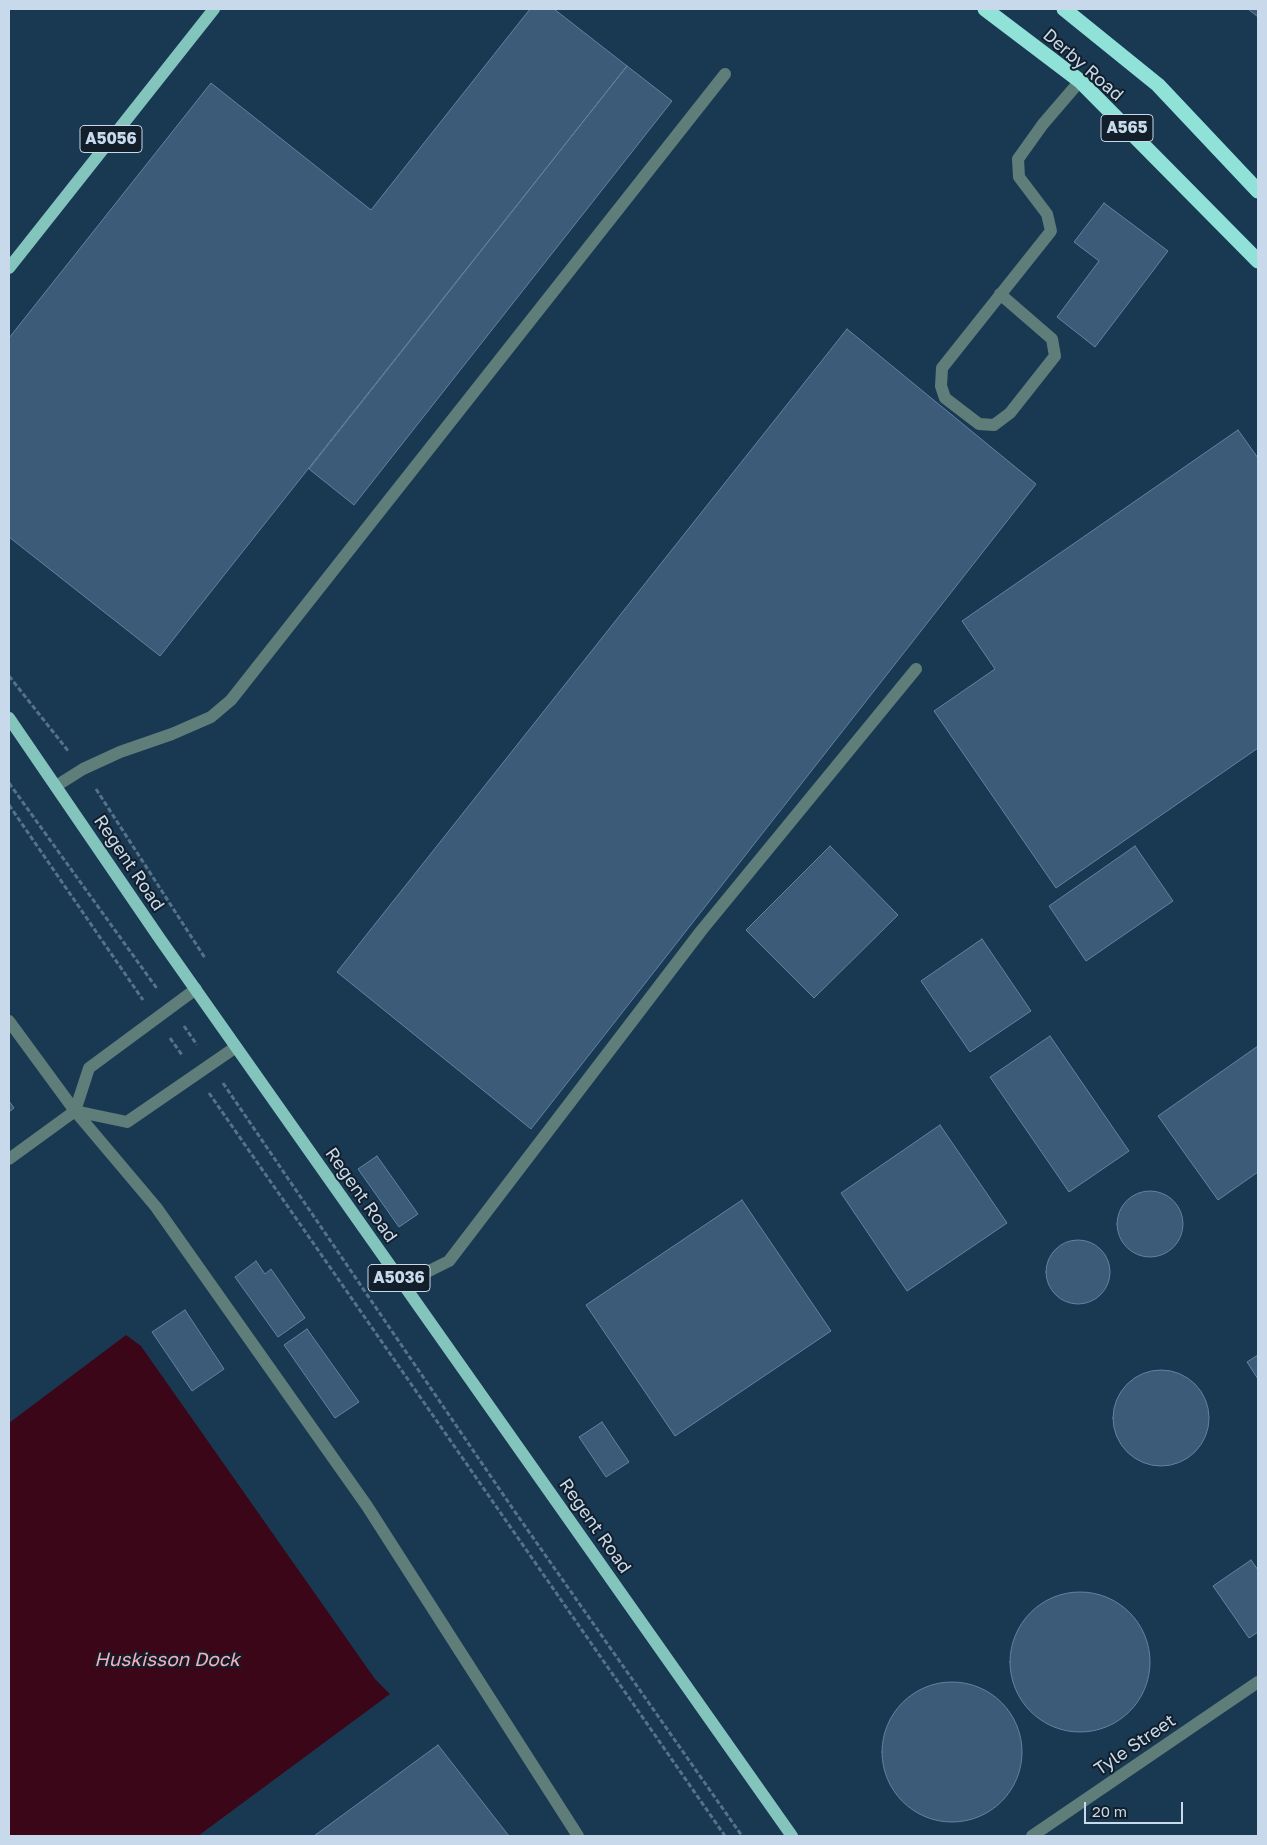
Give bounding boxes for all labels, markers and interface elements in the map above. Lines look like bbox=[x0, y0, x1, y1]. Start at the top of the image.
street label: Derby Road bbox=[1038, 24, 1128, 106]
road number: A565 bbox=[1101, 115, 1153, 142]
road number: A5056 bbox=[80, 126, 142, 152]
street label: Regent Road bbox=[89, 811, 169, 915]
street label: Regent Road bbox=[320, 1143, 402, 1247]
road number: A5036 bbox=[368, 1264, 430, 1292]
street label: Regent Road bbox=[554, 1474, 636, 1578]
water label: Huskisson Dock bbox=[94, 1649, 240, 1671]
street label: Tyle Street bbox=[1090, 1710, 1180, 1780]
scale bar bbox=[1087, 1792, 1186, 1824]
text: 20 m bbox=[1092, 1802, 1127, 1820]

